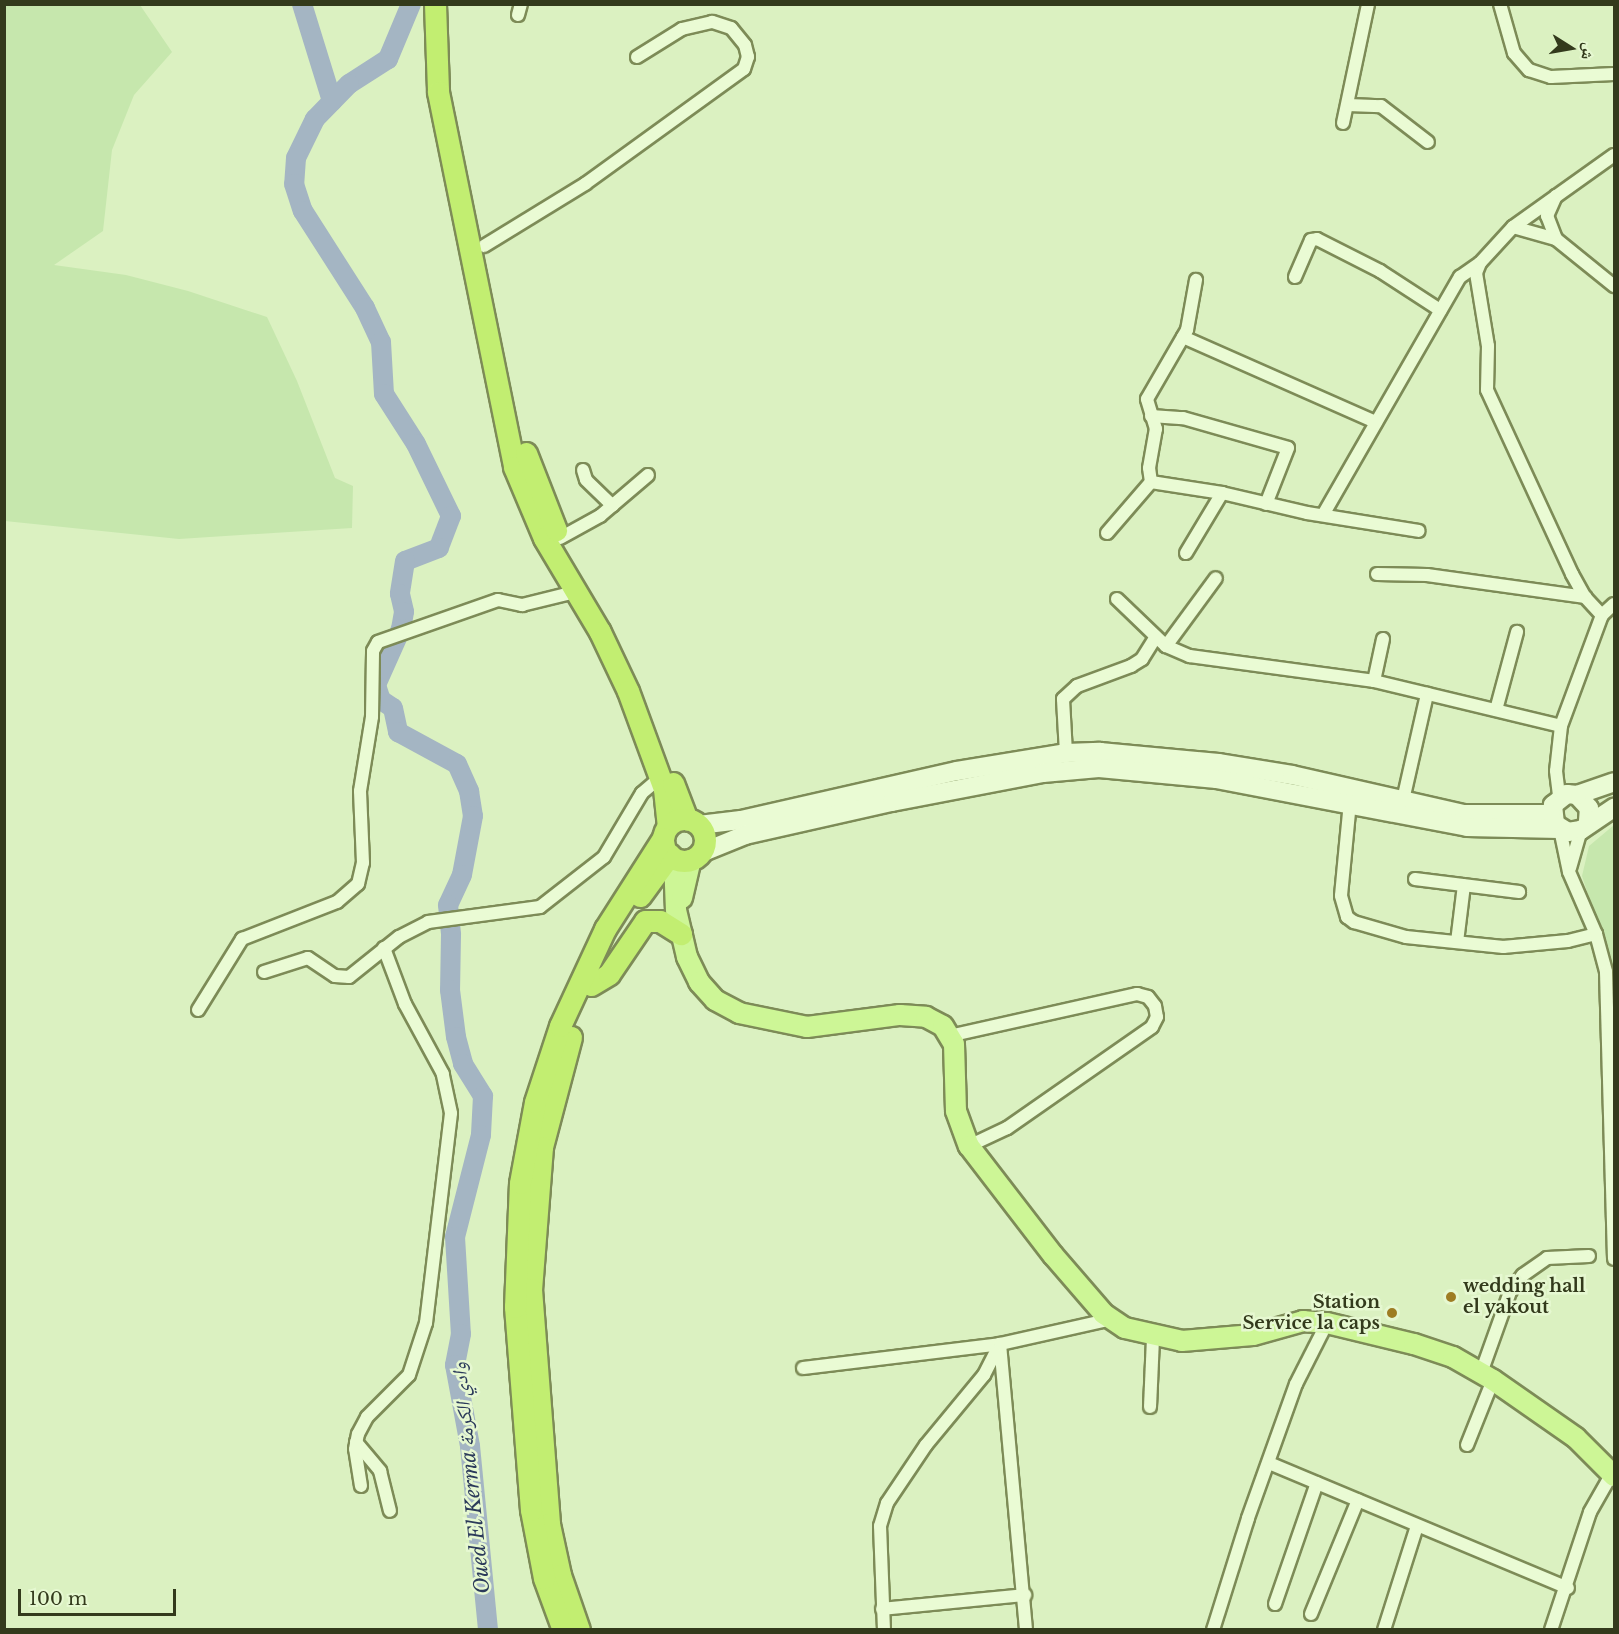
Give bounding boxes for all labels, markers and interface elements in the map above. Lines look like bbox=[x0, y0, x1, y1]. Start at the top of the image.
north arrow bbox=[1541, 18, 1601, 78]
text: ش bbox=[1577, 41, 1600, 62]
place label: wedding hall el yakout bbox=[1463, 1276, 1586, 1318]
marker: wedding hall el yakout bbox=[1444, 1290, 1458, 1304]
place label: Station Service la caps bbox=[1242, 1292, 1380, 1334]
marker: Station Service la caps bbox=[1385, 1306, 1399, 1320]
water label: Oued El Kerma وادي الكرمة bbox=[447, 1360, 495, 1596]
scale bar bbox=[21, 1577, 178, 1615]
text: 100 m bbox=[29, 1588, 87, 1610]

